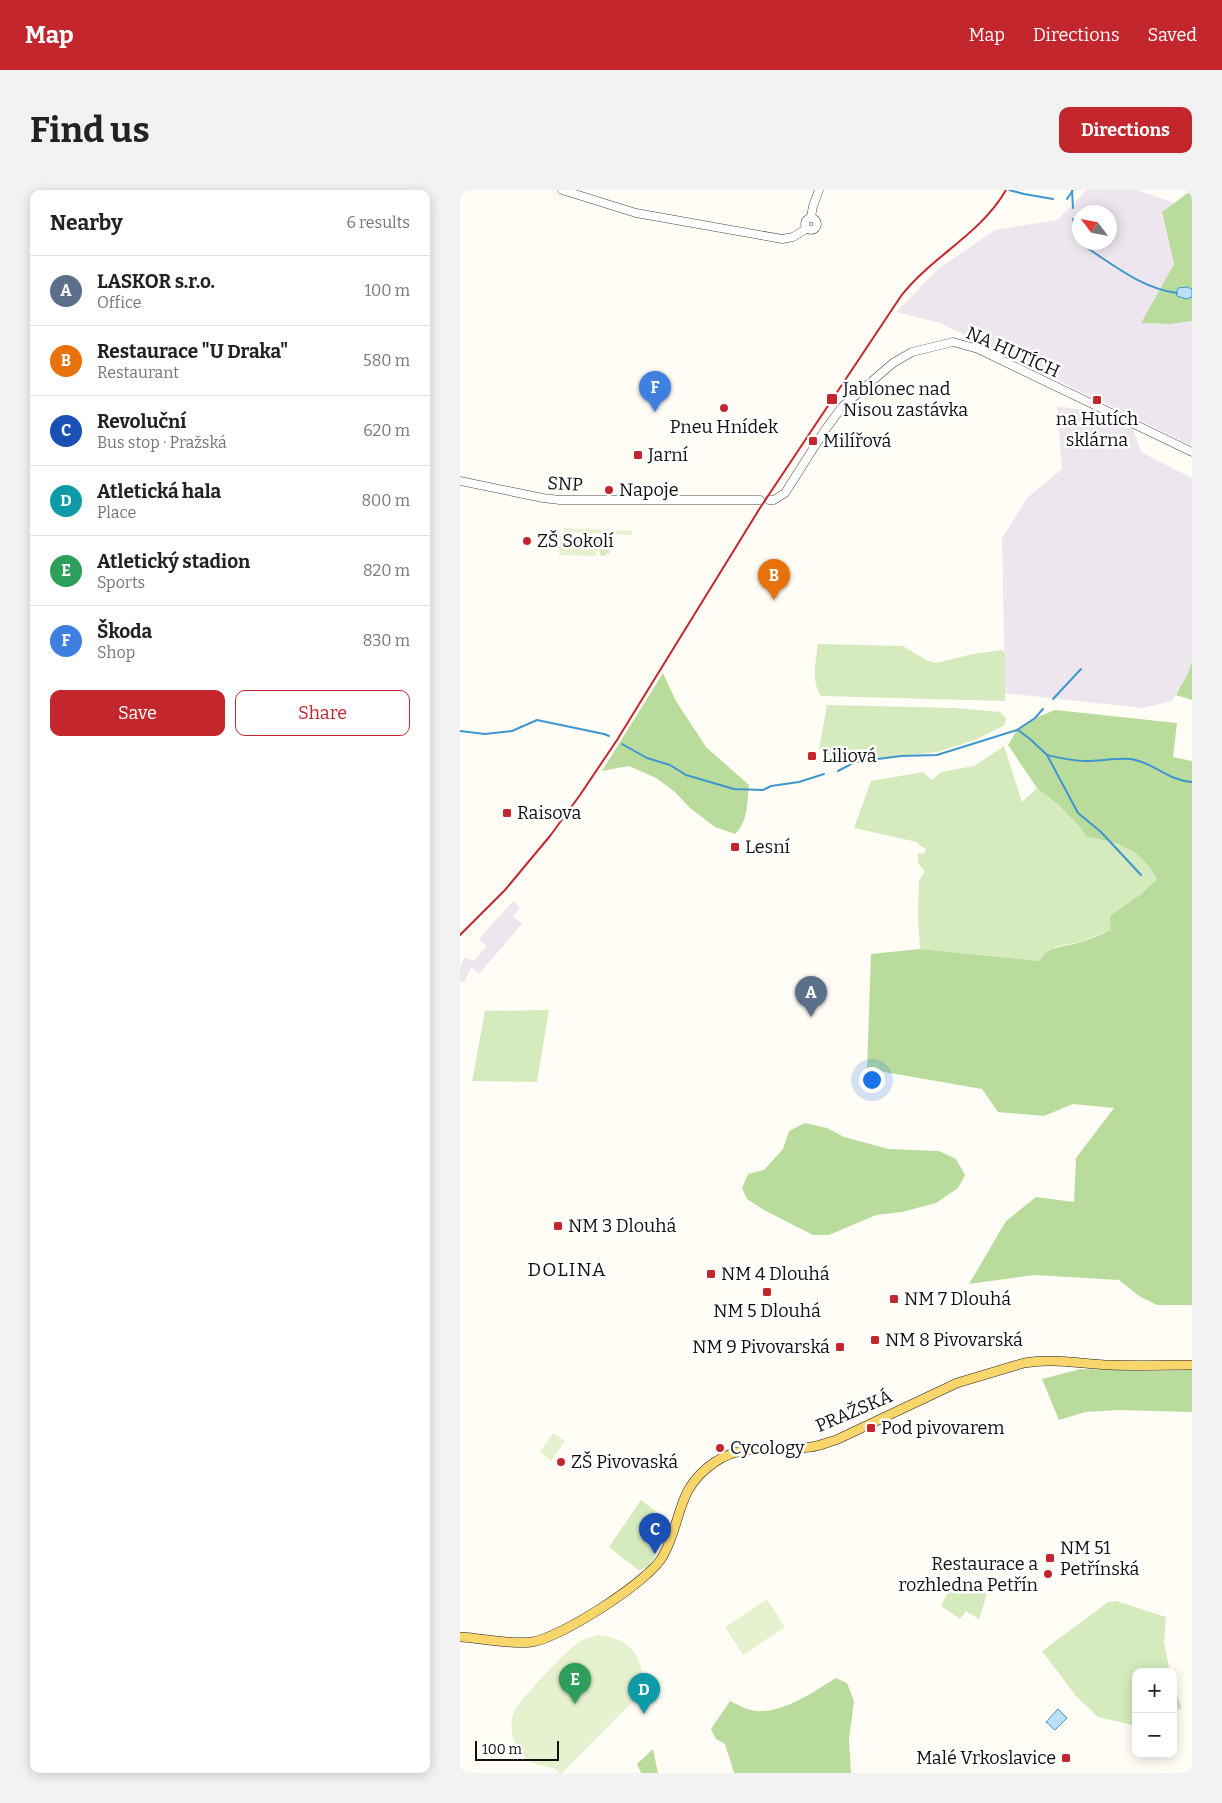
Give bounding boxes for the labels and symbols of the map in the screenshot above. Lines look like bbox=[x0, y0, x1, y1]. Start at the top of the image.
north arrow bbox=[1072, 205, 1117, 250]
street label: NA HUTÍCH bbox=[963, 321, 1064, 382]
pin: F bbox=[639, 371, 671, 412]
place label: Jablonec nad Nisou zastávka bbox=[842, 378, 968, 421]
marker: Jablonec nad Nisou zastávka bbox=[825, 392, 839, 406]
marker: na Hutích sklárna bbox=[1091, 394, 1103, 406]
marker: Pneu Hnídek bbox=[718, 402, 730, 414]
place label: na Hutích sklárna bbox=[1056, 408, 1138, 451]
place label: Pneu Hnídek bbox=[670, 416, 779, 438]
place label: Milířová bbox=[823, 430, 892, 452]
marker: Milířová bbox=[807, 435, 819, 447]
place label: Jarní bbox=[647, 444, 689, 466]
marker: Jarní bbox=[632, 449, 644, 461]
street label: SNP bbox=[547, 472, 584, 496]
place label: Napoje bbox=[619, 479, 679, 501]
marker: Napoje bbox=[603, 484, 615, 496]
place label: ZŠ Sokolí bbox=[537, 530, 614, 552]
marker: ZŠ Sokolí bbox=[521, 535, 533, 547]
pin: B bbox=[758, 559, 790, 600]
place label: Liliová bbox=[822, 745, 877, 767]
marker: Liliová bbox=[806, 750, 818, 762]
place label: Raisova bbox=[517, 802, 581, 824]
marker: Raisova bbox=[501, 807, 513, 819]
place label: Lesní bbox=[745, 836, 791, 858]
marker: Lesní bbox=[729, 841, 741, 853]
pin: A bbox=[795, 976, 827, 1017]
your location bbox=[859, 1067, 885, 1093]
place label: NM 3 Dlouhá bbox=[568, 1215, 676, 1237]
marker: NM 3 Dlouhá bbox=[552, 1220, 564, 1232]
district label: DOLINA bbox=[528, 1258, 606, 1281]
place label: NM 4 Dlouhá bbox=[721, 1263, 830, 1285]
marker: NM 4 Dlouhá bbox=[705, 1268, 717, 1280]
marker: NM 5 Dlouhá bbox=[761, 1286, 773, 1298]
place label: NM 7 Dlouhá bbox=[904, 1288, 1011, 1310]
marker: NM 7 Dlouhá bbox=[888, 1293, 900, 1305]
place label: NM 5 Dlouhá bbox=[713, 1300, 821, 1322]
place label: NM 8 Pivovarská bbox=[885, 1329, 1023, 1351]
marker: NM 8 Pivovarská bbox=[869, 1334, 881, 1346]
place label: NM 9 Pivovarská bbox=[692, 1336, 830, 1358]
marker: NM 9 Pivovarská bbox=[834, 1341, 846, 1353]
street label: PRAŽSKÁ bbox=[812, 1385, 896, 1437]
place label: Pod pivovarem bbox=[881, 1417, 1005, 1439]
marker: Pod pivovarem bbox=[865, 1422, 877, 1434]
place label: Cycology bbox=[730, 1437, 805, 1459]
marker: Cycology bbox=[714, 1442, 726, 1454]
place label: ZŠ Pivovaská bbox=[571, 1451, 678, 1473]
marker: ZŠ Pivovaská bbox=[555, 1456, 567, 1468]
pin: C bbox=[639, 1513, 671, 1554]
place label: NM 51 Petřínská bbox=[1060, 1537, 1140, 1580]
marker: NM 51 Petřínská bbox=[1044, 1552, 1056, 1564]
place label: Restaurace a rozhledna Petřín bbox=[899, 1553, 1039, 1596]
marker: Restaurace a rozhledna Petřín bbox=[1042, 1568, 1054, 1580]
pin: E bbox=[559, 1663, 591, 1704]
pin: D bbox=[628, 1673, 660, 1714]
scale bar bbox=[475, 1738, 559, 1761]
place label: Malé Vrkoslavice bbox=[916, 1747, 1056, 1769]
marker: Malé Vrkoslavice bbox=[1060, 1752, 1072, 1764]

